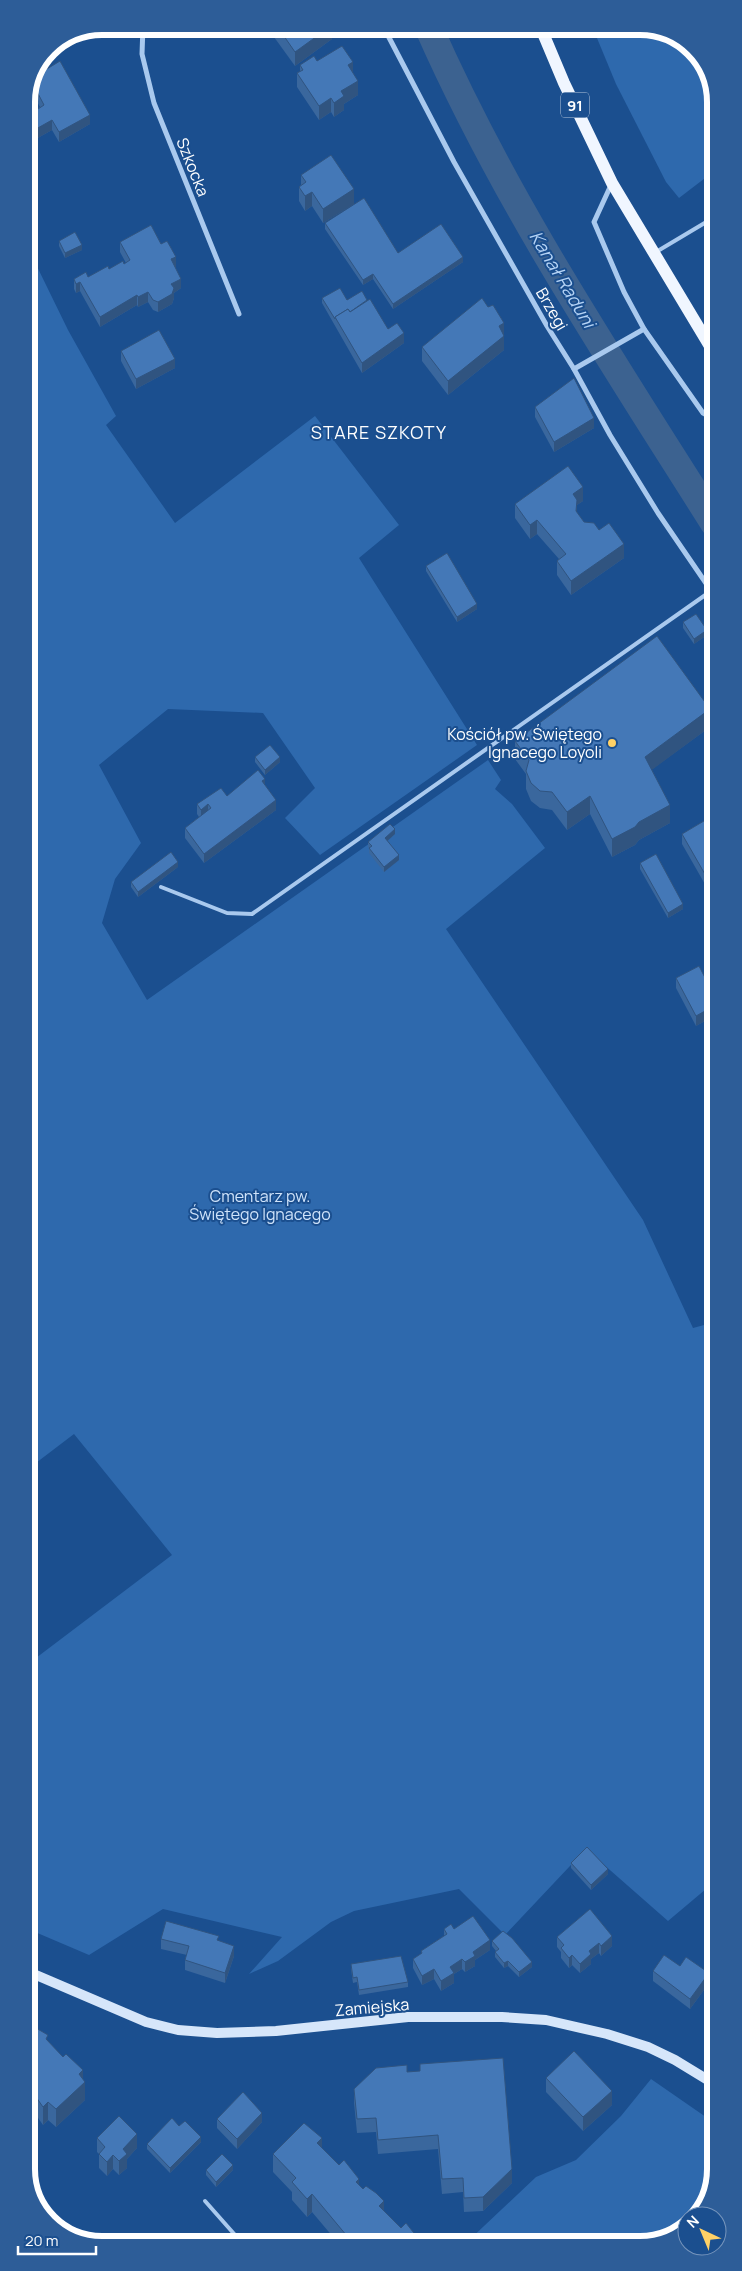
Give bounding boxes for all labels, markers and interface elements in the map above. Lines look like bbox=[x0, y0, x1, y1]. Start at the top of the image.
road number: 91 bbox=[561, 92, 589, 118]
street label: Szkocka bbox=[171, 134, 215, 200]
water label: Kanał Raduni bbox=[525, 226, 603, 334]
street label: Brzegi bbox=[531, 284, 573, 334]
district label: STARE SZKOTY bbox=[311, 420, 447, 444]
place label: Kościół pw. Świętego Ignacego Loyoli bbox=[447, 723, 602, 763]
marker: Kościół pw. Świętego Ignacego Loyoli bbox=[606, 737, 618, 749]
park label: Cmentarz pw. Świętego Ignacego bbox=[189, 1185, 331, 1225]
street label: Zamiejska bbox=[334, 1993, 410, 2021]
north arrow bbox=[677, 2206, 727, 2256]
text: N bbox=[682, 2211, 703, 2232]
scale bar bbox=[18, 2224, 95, 2256]
text: 20 m bbox=[25, 2230, 58, 2251]

